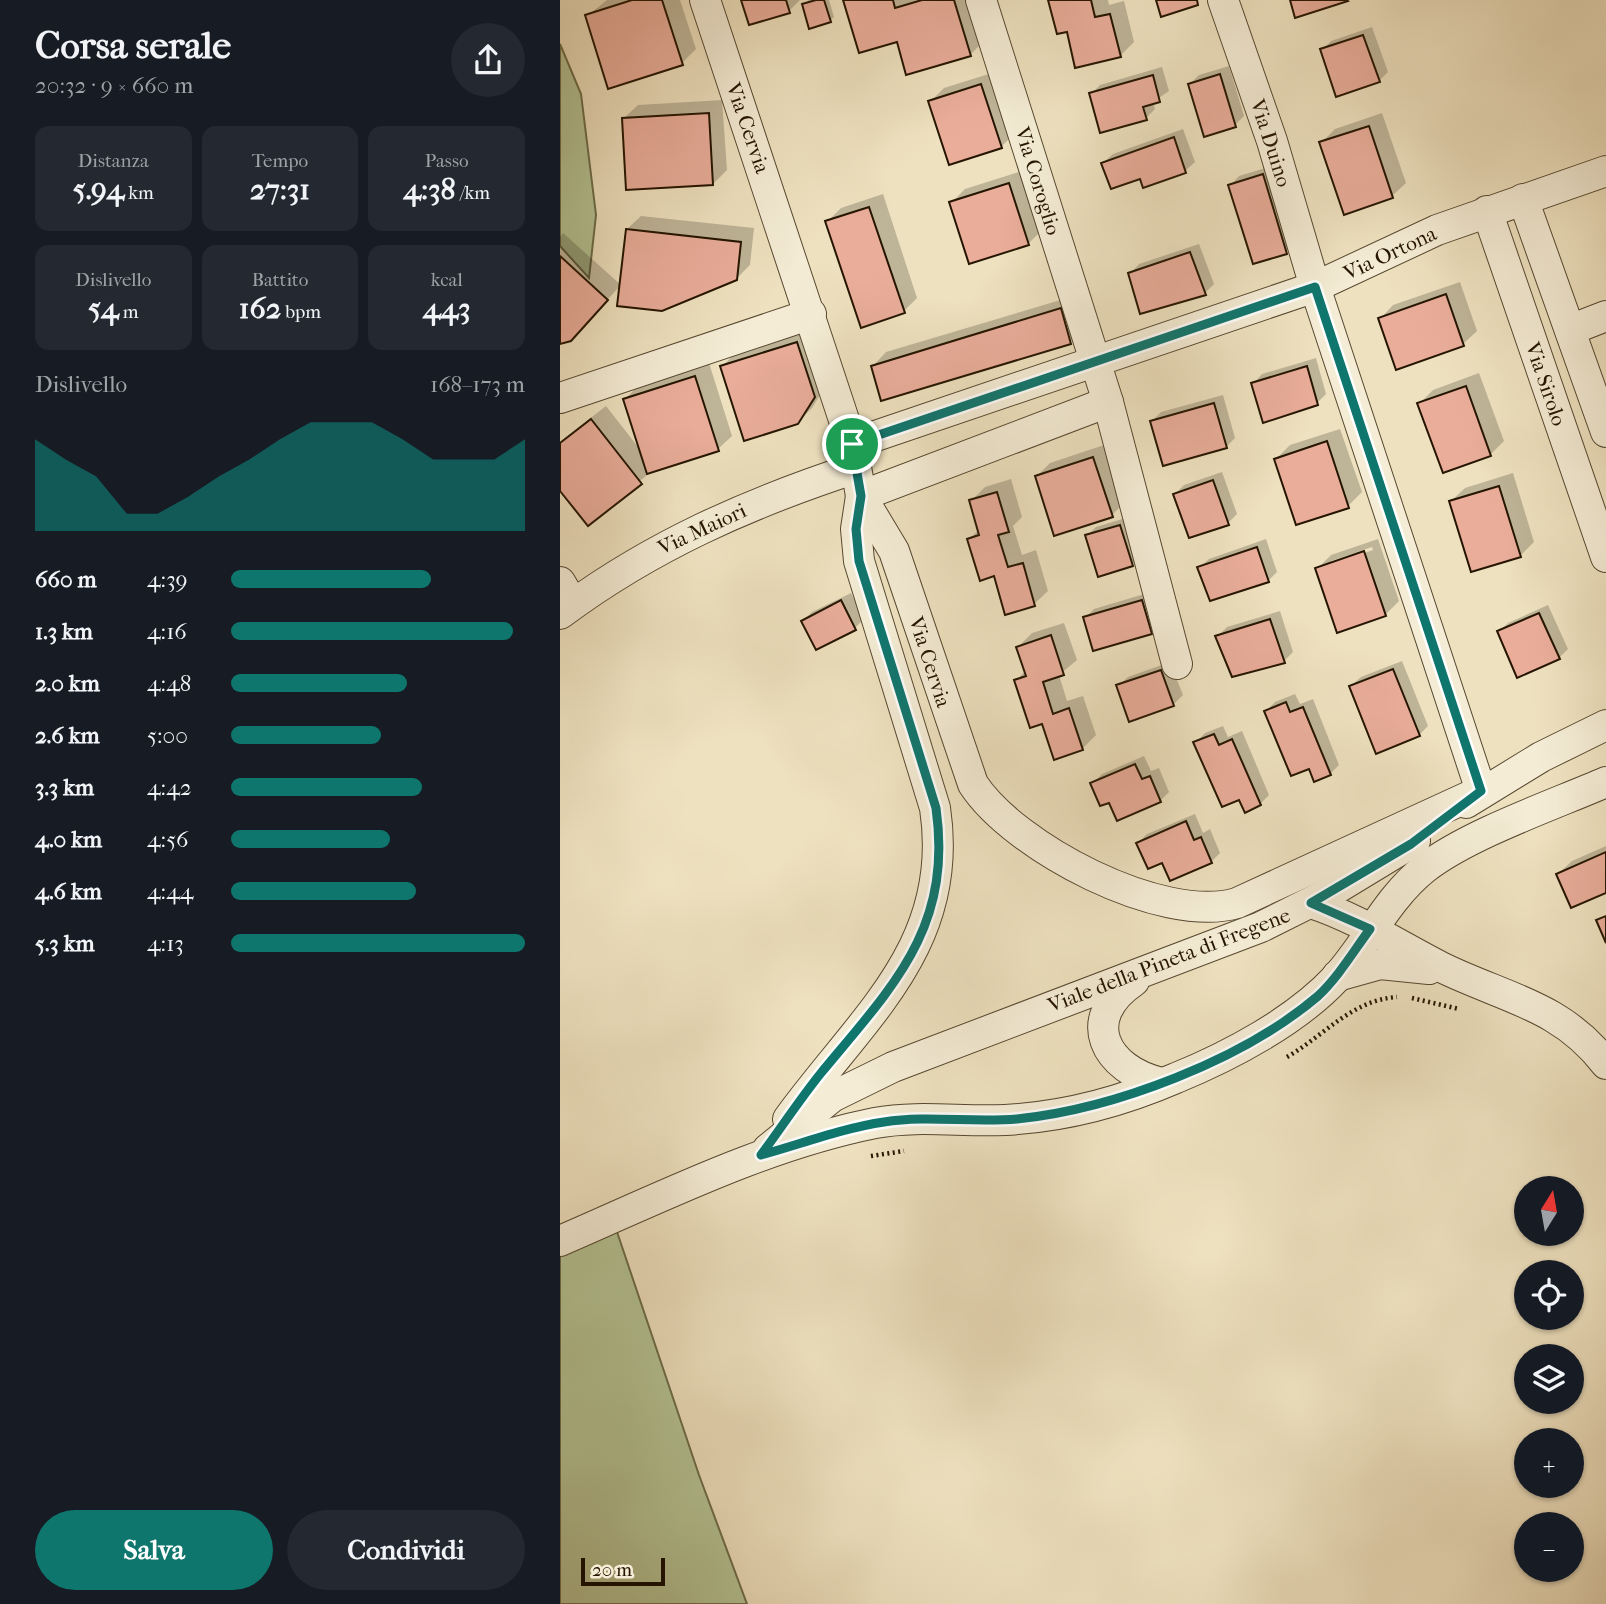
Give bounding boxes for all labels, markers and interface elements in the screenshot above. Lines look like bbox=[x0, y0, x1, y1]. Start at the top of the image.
text: Corsa serale bbox=[35, 23, 231, 68]
button: share bbox=[451, 23, 525, 97]
text: 20:32 · 9 × 660 m bbox=[35, 72, 193, 99]
street label: Via Cervia bbox=[721, 79, 775, 177]
street label: Via Duino bbox=[1245, 95, 1296, 190]
street label: Via Coroglio bbox=[1010, 123, 1066, 238]
text: Distanza bbox=[78, 150, 149, 172]
text: Tempo bbox=[252, 150, 308, 172]
text: Passo bbox=[425, 150, 469, 172]
text: 5.94 bbox=[73, 172, 124, 207]
text: 27:31 bbox=[250, 172, 310, 207]
text: 4:38 bbox=[403, 172, 456, 207]
text: km bbox=[124, 182, 154, 204]
text: /km bbox=[456, 182, 490, 204]
street label: Via Ortona bbox=[1339, 221, 1440, 285]
text: Dislivello bbox=[75, 269, 151, 291]
text: Battito bbox=[252, 269, 308, 291]
text: kcal bbox=[431, 269, 463, 291]
text: 54 bbox=[88, 291, 119, 326]
text: 162 bbox=[239, 291, 281, 326]
text: 443 bbox=[423, 291, 471, 326]
text: m bbox=[119, 301, 139, 323]
text: bpm bbox=[281, 301, 321, 323]
street label: Via Sirolo bbox=[1520, 338, 1571, 429]
text: Dislivello bbox=[35, 371, 127, 398]
text: 168–173 m bbox=[430, 371, 525, 398]
pin bbox=[822, 414, 882, 474]
icon: arrive bbox=[833, 425, 871, 463]
street label: Via Maiori bbox=[653, 498, 750, 560]
text: 660 m bbox=[35, 566, 97, 593]
text: 4:39 bbox=[147, 566, 188, 593]
street label: Via Cervia bbox=[904, 613, 956, 711]
text: 1.3 km bbox=[35, 618, 93, 645]
text: 4:16 bbox=[147, 618, 187, 645]
text: 2.0 km bbox=[35, 670, 100, 697]
text: 4:48 bbox=[147, 670, 191, 697]
text: 2.6 km bbox=[35, 722, 100, 749]
text: 5:00 bbox=[147, 722, 188, 749]
text: 3.3 km bbox=[35, 774, 94, 801]
text: 4:42 bbox=[147, 774, 192, 801]
text: 4.0 km bbox=[35, 826, 102, 853]
text: 4:56 bbox=[147, 826, 189, 853]
text: 4.6 km bbox=[35, 878, 102, 905]
text: 4:44 bbox=[147, 878, 193, 905]
street label: Viale della Pineta di Fregene bbox=[1044, 903, 1293, 1018]
text: 5.3 km bbox=[35, 930, 95, 957]
text: 4:13 bbox=[147, 930, 184, 957]
north arrow bbox=[1514, 1176, 1584, 1246]
map controls bbox=[1514, 1176, 1584, 1582]
button: locate bbox=[1514, 1260, 1584, 1330]
button: layers bbox=[1514, 1344, 1584, 1414]
button: + bbox=[1514, 1428, 1584, 1498]
button: Salva bbox=[35, 1510, 273, 1590]
button: Condividi bbox=[287, 1510, 525, 1590]
button: − bbox=[1514, 1512, 1584, 1582]
scale bar bbox=[581, 1555, 665, 1587]
text: 20 m bbox=[592, 1559, 632, 1581]

